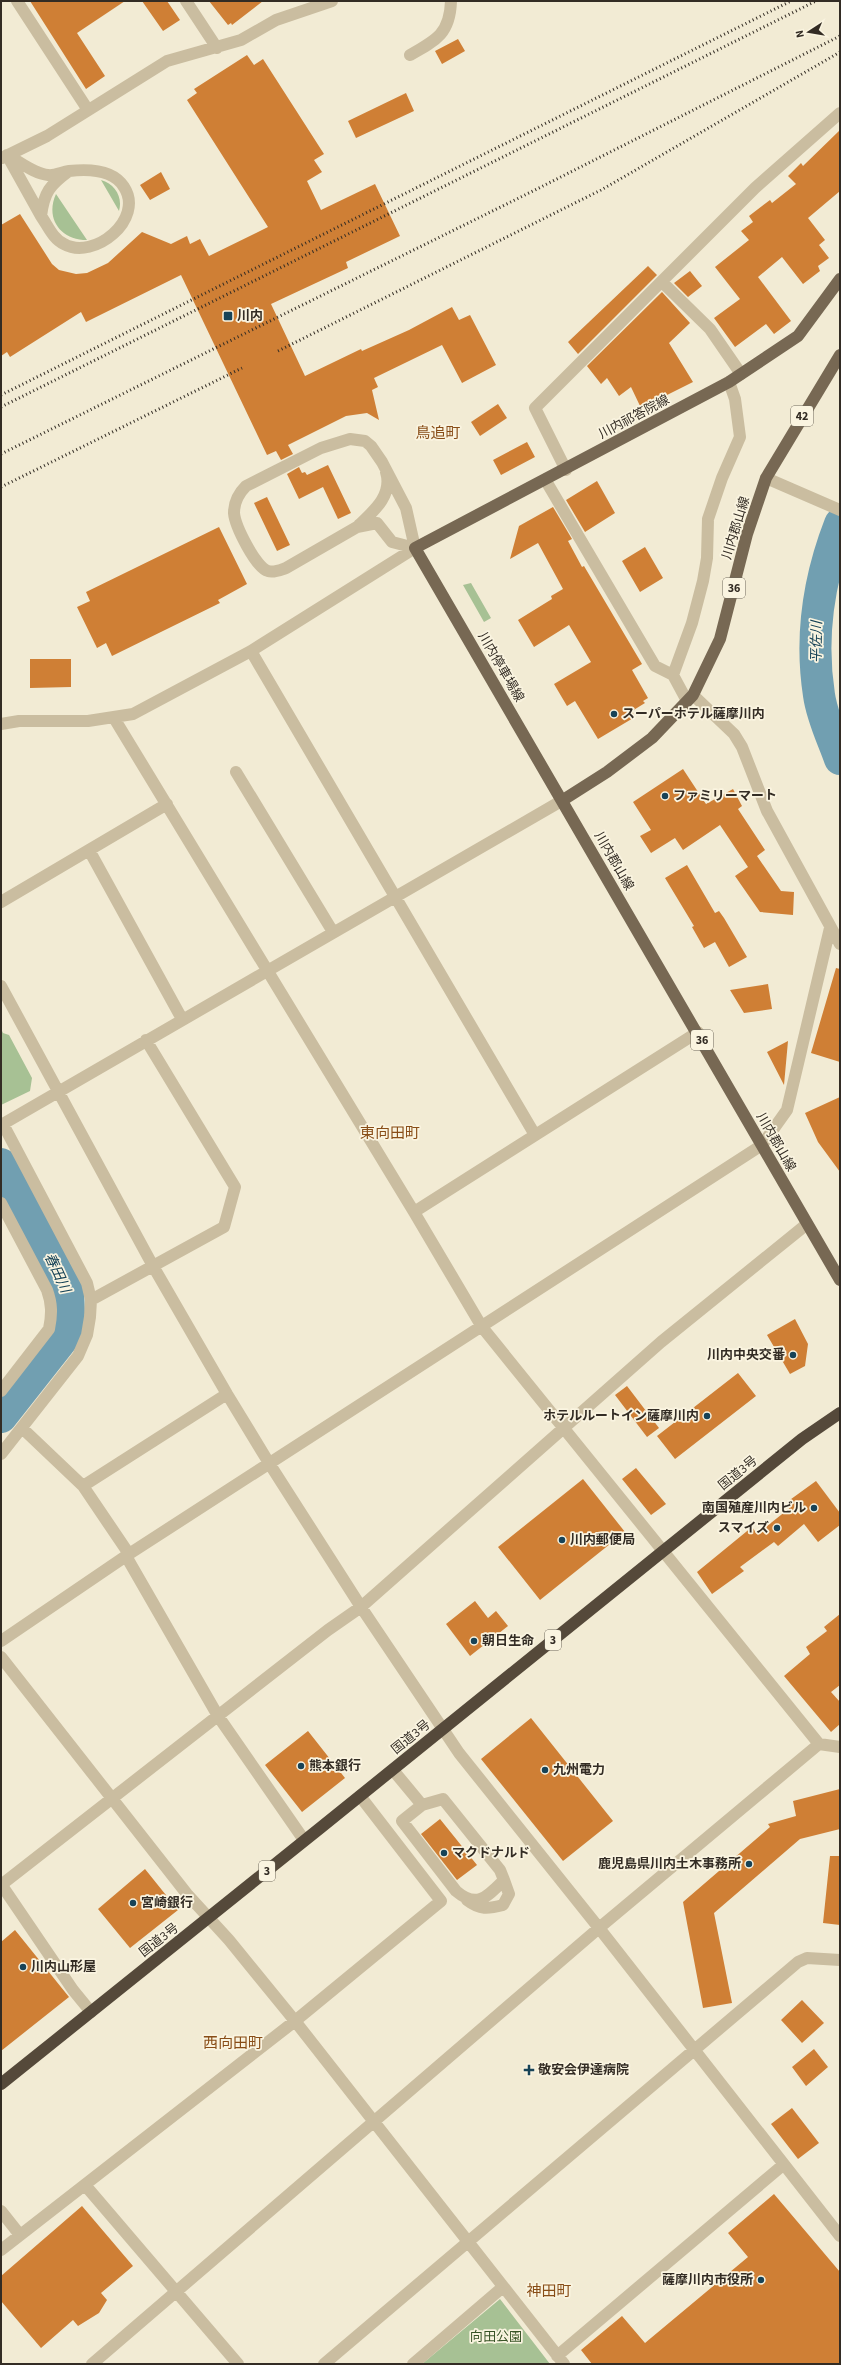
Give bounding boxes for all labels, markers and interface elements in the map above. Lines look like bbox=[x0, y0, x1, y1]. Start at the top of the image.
north arrow bbox=[789, 12, 829, 52]
text: N bbox=[792, 29, 808, 39]
place label: 川内 bbox=[237, 307, 263, 325]
marker: 川内 bbox=[222, 310, 234, 322]
street label: 川内祁答院線 bbox=[595, 391, 673, 443]
road number: 42 bbox=[791, 406, 813, 426]
district label: 鳥追町 bbox=[415, 423, 461, 444]
street label: 川内郡山線 bbox=[718, 494, 754, 562]
road number: 36 bbox=[723, 578, 745, 598]
water label: 平佐川 bbox=[807, 619, 827, 663]
street label: 川内停車場線 bbox=[474, 629, 528, 705]
place label: スーパーホテル薩摩川内 bbox=[622, 705, 765, 723]
marker: スーパーホテル薩摩川内 bbox=[609, 709, 619, 719]
place label: ファミリーマート bbox=[673, 787, 777, 805]
marker: ファミリーマート bbox=[660, 791, 670, 801]
street label: 川内郡山線 bbox=[590, 828, 638, 894]
road number: 36 bbox=[691, 1030, 713, 1050]
street label: 川内郡山線 bbox=[752, 1109, 800, 1175]
district label: 東向田町 bbox=[360, 1123, 420, 1144]
water label: 春田川 bbox=[39, 1250, 76, 1298]
place label: 川内中央交番 bbox=[707, 1346, 785, 1364]
marker: 川内中央交番 bbox=[788, 1350, 798, 1360]
place label: ホテルルートイン薩摩川内 bbox=[543, 1407, 699, 1425]
marker: ホテルルートイン薩摩川内 bbox=[702, 1411, 712, 1421]
street label: 国道3号 bbox=[715, 1452, 761, 1494]
place label: 南国殖産川内ビル bbox=[702, 1499, 806, 1517]
marker: 南国殖産川内ビル bbox=[809, 1503, 819, 1513]
place label: スマイズ bbox=[718, 1519, 769, 1537]
marker: スマイズ bbox=[772, 1523, 782, 1533]
place label: 川内郵便局 bbox=[570, 1531, 635, 1549]
marker: 川内郵便局 bbox=[557, 1535, 567, 1545]
road number: 3 bbox=[545, 1630, 561, 1650]
place label: 朝日生命 bbox=[482, 1632, 534, 1650]
marker: 朝日生命 bbox=[469, 1636, 479, 1646]
street label: 国道3号 bbox=[388, 1716, 434, 1758]
place label: 熊本銀行 bbox=[309, 1757, 361, 1775]
marker: 熊本銀行 bbox=[296, 1761, 306, 1771]
place label: 九州電力 bbox=[553, 1761, 605, 1779]
marker: 九州電力 bbox=[540, 1765, 550, 1775]
place label: マクドナルド bbox=[452, 1844, 530, 1862]
marker: マクドナルド bbox=[439, 1848, 449, 1858]
place label: 鹿児島県川内土木事務所 bbox=[598, 1855, 741, 1873]
marker: 鹿児島県川内土木事務所 bbox=[744, 1859, 754, 1869]
road number: 3 bbox=[259, 1861, 275, 1881]
place label: 宮崎銀行 bbox=[141, 1894, 193, 1912]
marker: 宮崎銀行 bbox=[128, 1898, 138, 1908]
street label: 国道3号 bbox=[136, 1919, 182, 1961]
place label: 川内山形屋 bbox=[31, 1958, 96, 1976]
marker: 川内山形屋 bbox=[18, 1962, 28, 1972]
district label: 西向田町 bbox=[203, 2033, 263, 2054]
place label: 敬安会伊達病院 bbox=[538, 2061, 629, 2079]
marker: 敬安会伊達病院 bbox=[523, 2064, 535, 2076]
place label: 薩摩川内市役所 bbox=[662, 2271, 753, 2289]
marker: 薩摩川内市役所 bbox=[756, 2275, 766, 2285]
district label: 神田町 bbox=[526, 2281, 572, 2302]
park label: 向田公園 bbox=[470, 2328, 522, 2346]

